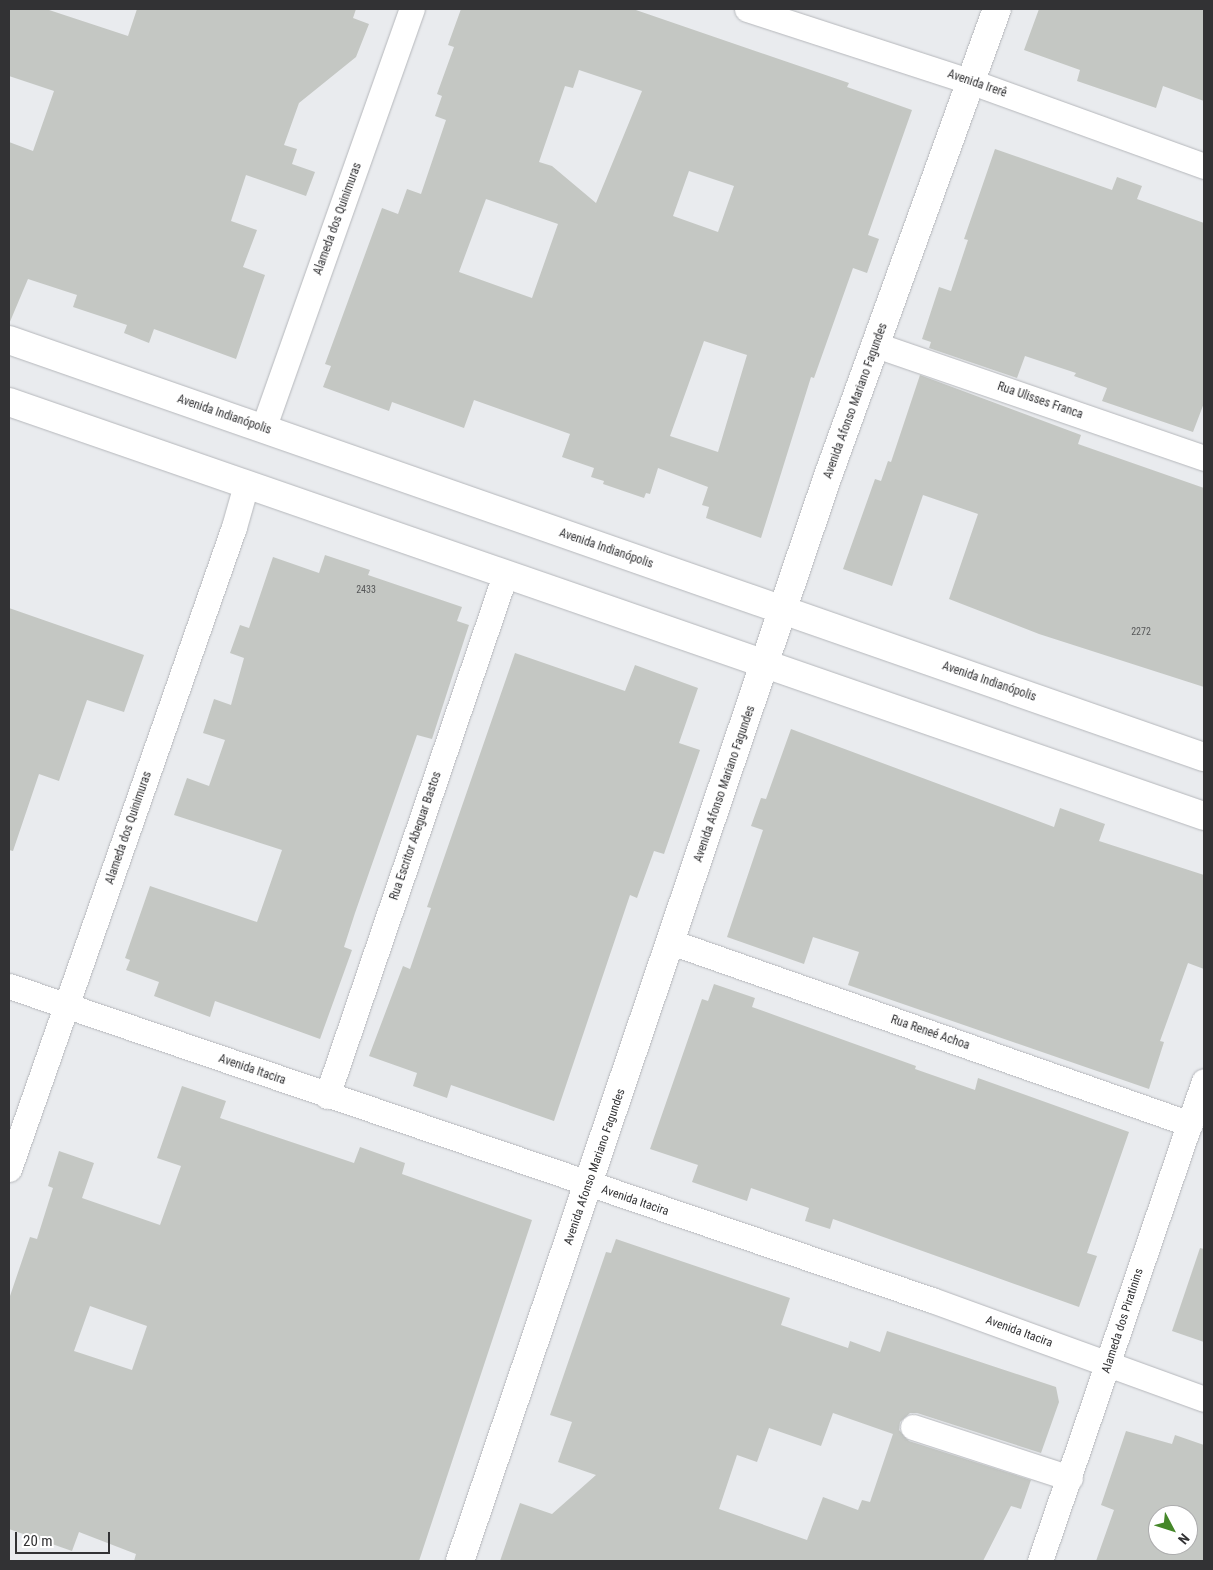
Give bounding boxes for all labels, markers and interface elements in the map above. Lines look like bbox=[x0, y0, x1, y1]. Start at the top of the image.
street label: Avenida Irerê bbox=[946, 67, 1008, 101]
street label: Alameda dos Quinimuras bbox=[311, 161, 365, 277]
street label: Avenida Afonso Mariano Fagundes bbox=[821, 321, 891, 481]
street label: Rua Ulisses Franca bbox=[995, 380, 1085, 422]
street label: Avenida Indianópolis bbox=[175, 392, 273, 438]
street label: Avenida Indianópolis bbox=[557, 526, 655, 572]
house number: 2433 bbox=[356, 584, 376, 596]
house number: 2272 bbox=[1131, 626, 1151, 638]
street label: Avenida Indianópolis bbox=[940, 659, 1038, 705]
street label: Avenida Afonso Mariano Fagundes bbox=[691, 704, 759, 864]
street label: Alameda dos Quinimuras bbox=[103, 770, 155, 886]
street label: Rua Escritor Abeguar Bastos bbox=[387, 770, 445, 902]
street label: Rua Reneé Achoa bbox=[889, 1013, 971, 1053]
street label: Avenida Itacira bbox=[217, 1052, 287, 1088]
street label: Avenida Afonso Mariano Fagundes bbox=[561, 1087, 629, 1247]
street label: Avenida Itacira bbox=[600, 1183, 670, 1219]
street label: Alameda dos Piratinins bbox=[1099, 1267, 1147, 1375]
street label: Avenida Itacira bbox=[984, 1313, 1054, 1351]
north arrow bbox=[1148, 1505, 1198, 1555]
scale bar bbox=[18, 1522, 112, 1554]
text: N bbox=[1175, 1531, 1193, 1547]
text: 20 m bbox=[23, 1532, 53, 1550]

